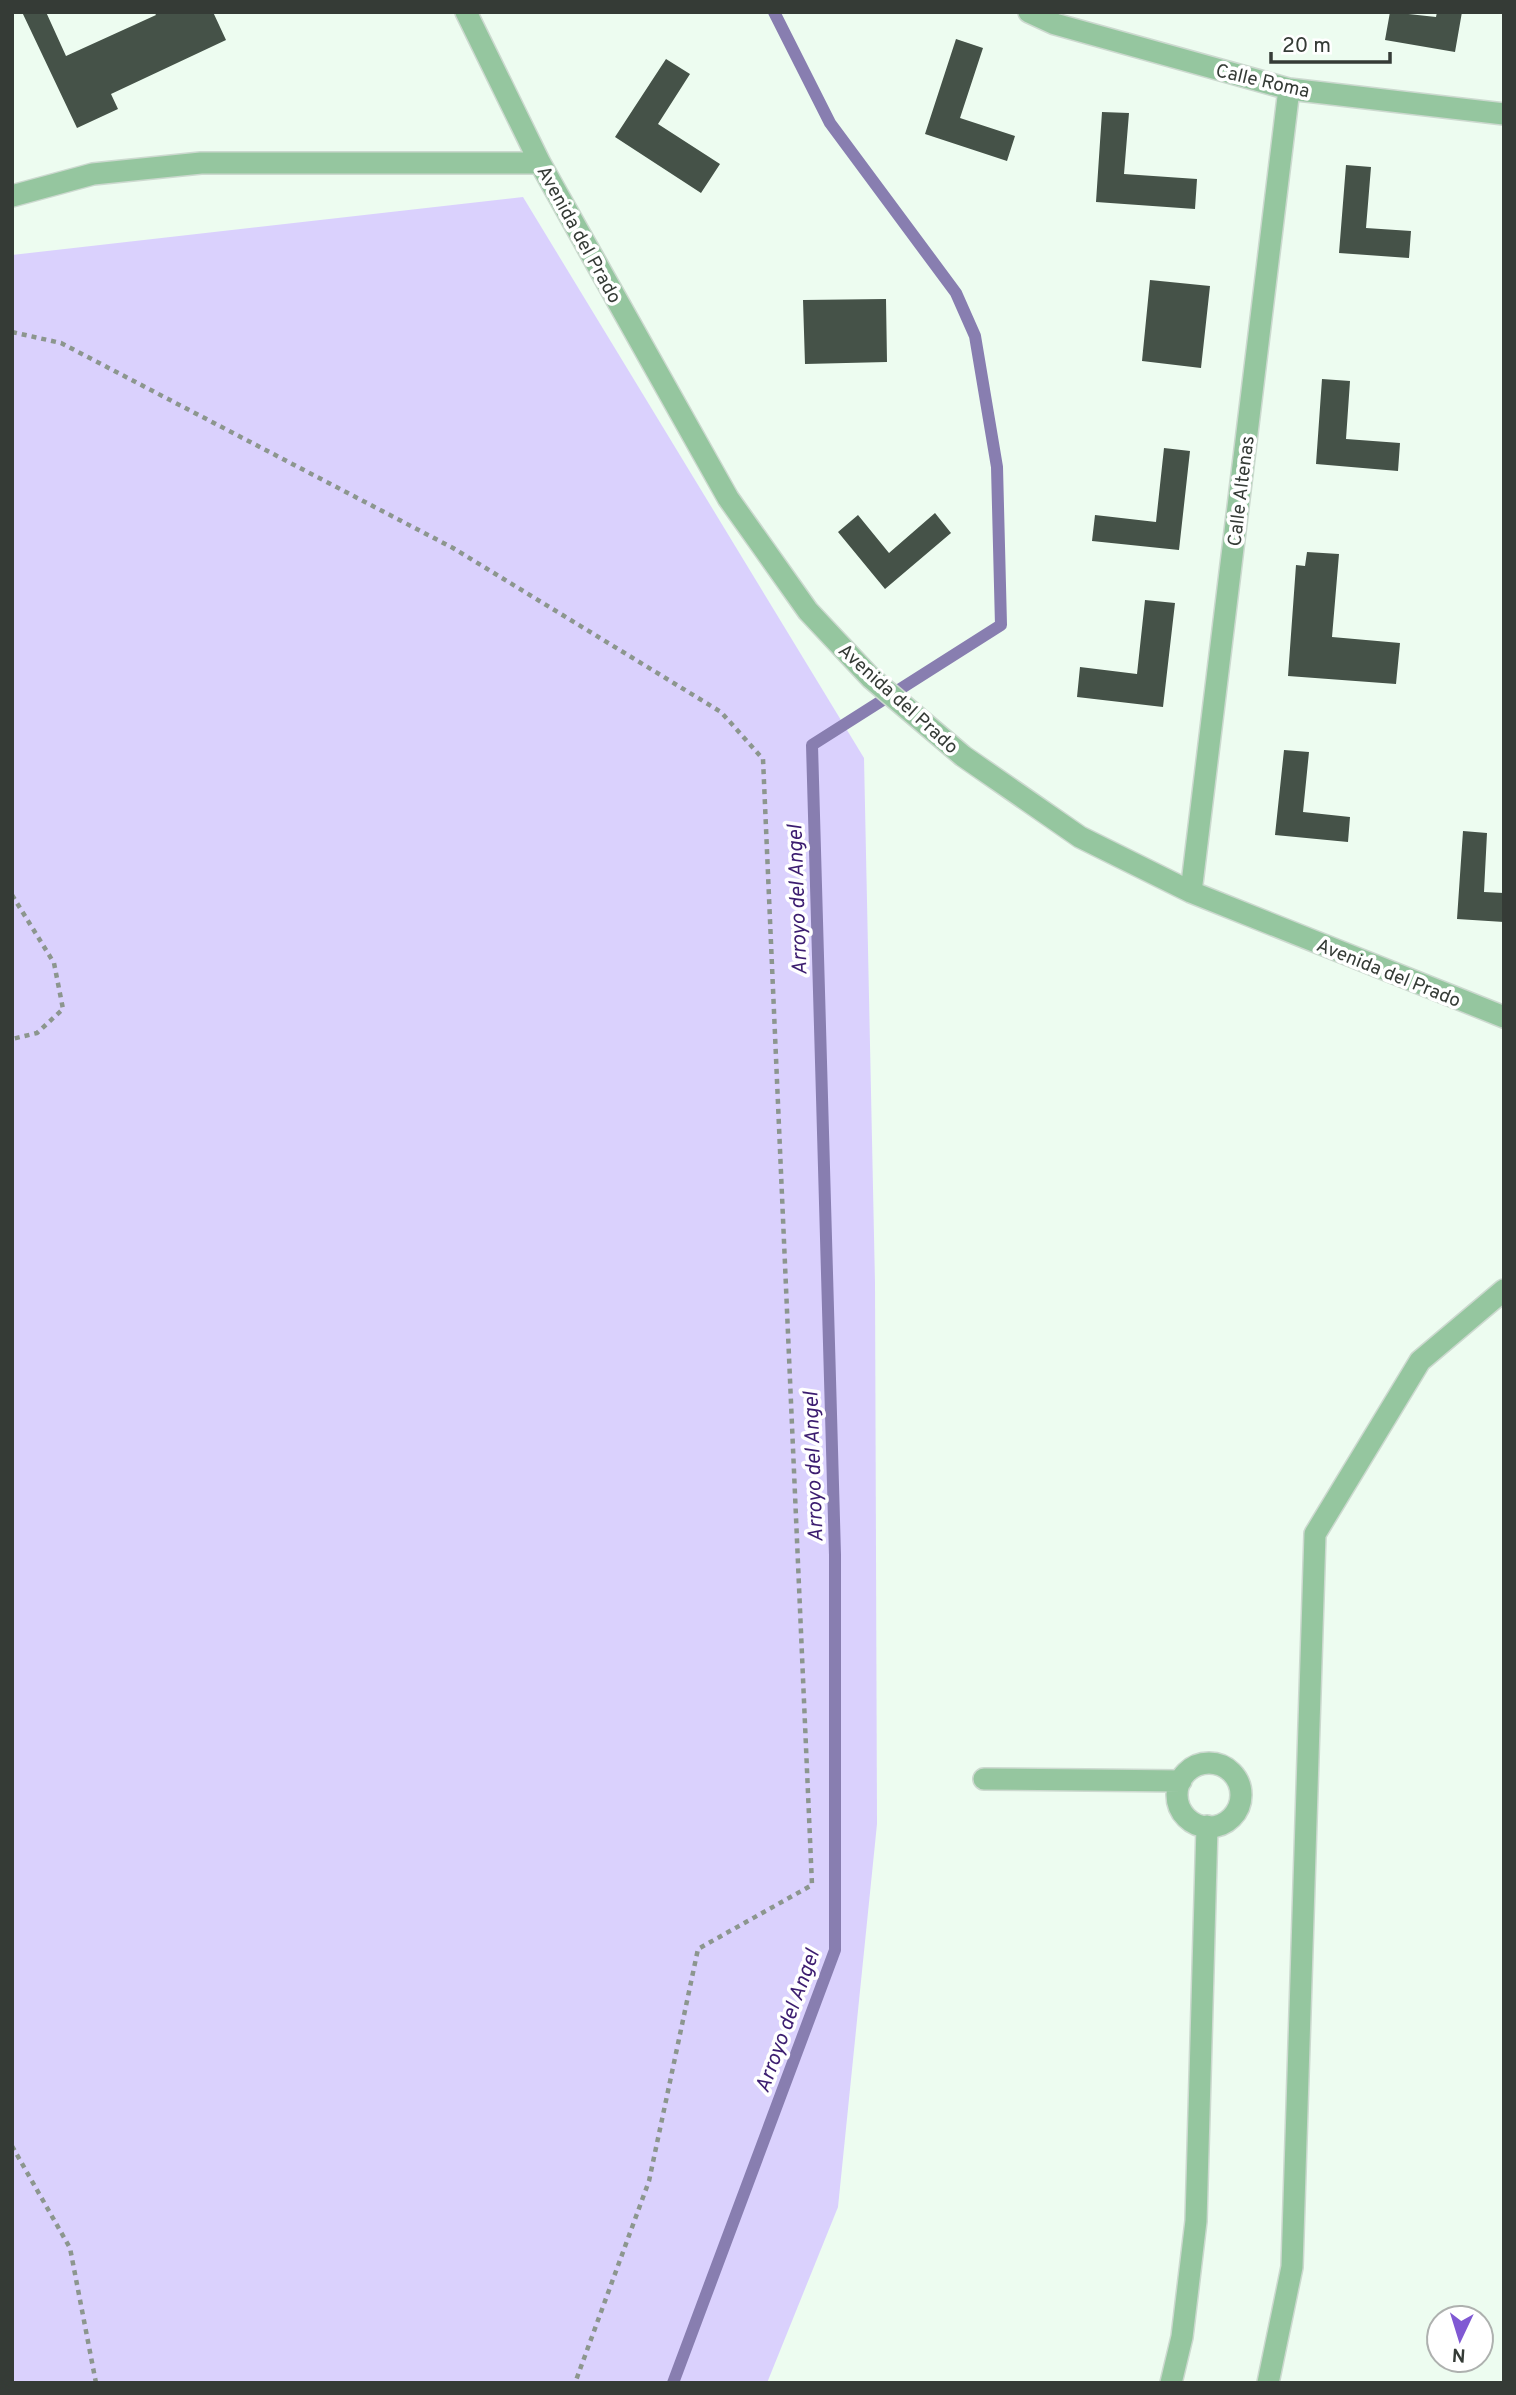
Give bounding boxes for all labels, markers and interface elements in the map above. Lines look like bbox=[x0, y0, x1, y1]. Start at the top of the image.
scale bar bbox=[1271, 21, 1390, 65]
text: 20 m bbox=[1282, 33, 1331, 60]
street label: Calle Roma bbox=[1213, 59, 1312, 104]
street label: Avenida del Prado bbox=[531, 162, 626, 308]
street label: Calle Altenas bbox=[1223, 435, 1261, 548]
street label: Avenida del Prado bbox=[833, 639, 963, 760]
water label: Arroyo del Angel bbox=[782, 823, 815, 976]
street label: Avenida del Prado bbox=[1313, 934, 1464, 1014]
water label: Arroyo del Angel bbox=[798, 1390, 831, 1543]
water label: Arroyo del Angel bbox=[750, 1945, 827, 2097]
north arrow bbox=[1425, 2304, 1495, 2374]
text: N bbox=[1451, 2342, 1467, 2366]

